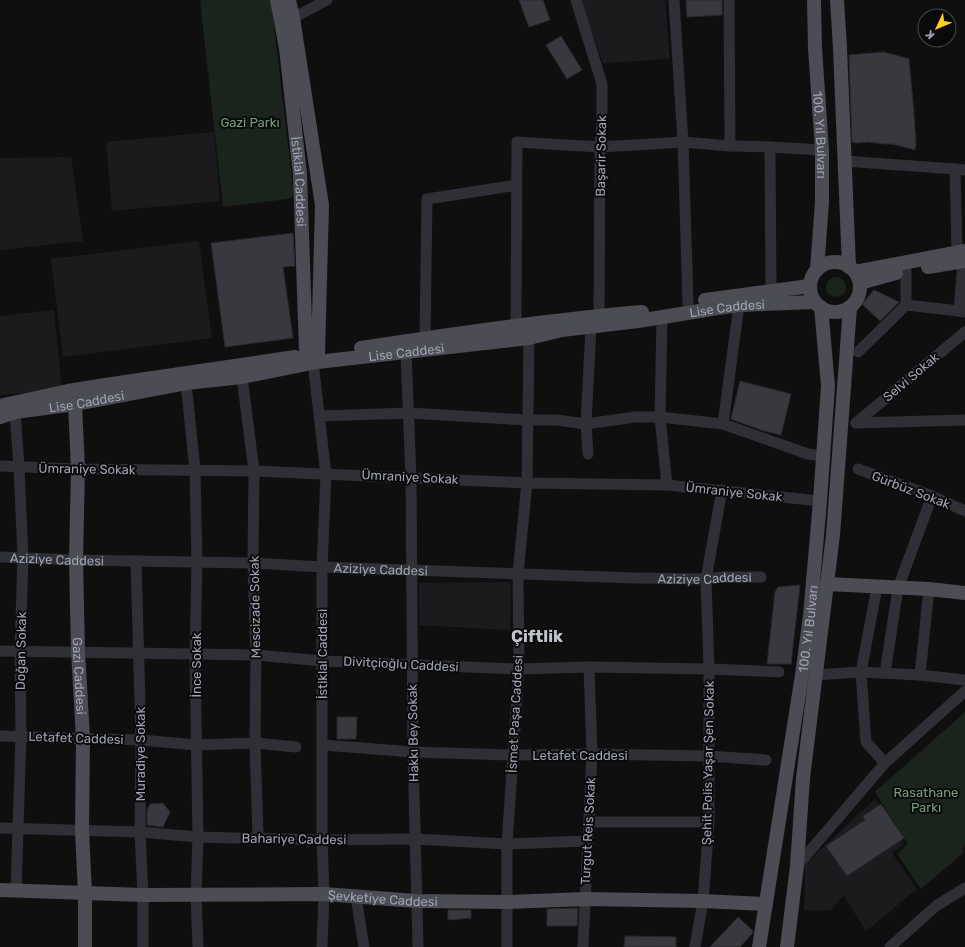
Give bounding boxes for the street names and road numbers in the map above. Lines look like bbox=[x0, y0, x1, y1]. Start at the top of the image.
street label: 100. Yıl Bulvarı bbox=[810, 91, 830, 179]
street label: Başarir Sokak bbox=[593, 115, 609, 197]
street label: İstiklal Caddesi bbox=[288, 136, 309, 227]
street label: Lise Caddesi bbox=[688, 296, 765, 320]
street label: Lise Caddesi bbox=[368, 340, 445, 364]
street label: Selvi Sokak bbox=[880, 349, 942, 405]
street label: Lise Caddesi bbox=[48, 387, 125, 415]
street label: Ümraniye Sokak bbox=[38, 461, 136, 477]
street label: Ümraniye Sokak bbox=[361, 467, 459, 487]
street label: Gürbüz Sokak bbox=[870, 468, 953, 512]
street label: Ümraniye Sokak bbox=[685, 479, 783, 505]
street label: Aziziye Caddesi bbox=[10, 550, 104, 568]
street label: Mescizade Sokak bbox=[247, 555, 263, 658]
street label: Aziziye Caddesi bbox=[333, 560, 428, 578]
street label: Aziziye Caddesi bbox=[657, 569, 752, 587]
street label: 100. Yıl Bulvarı bbox=[795, 585, 820, 673]
street label: İstiklal Caddesi bbox=[315, 609, 330, 699]
street label: Doğan Sokak bbox=[13, 611, 30, 690]
street label: İnce Sokak bbox=[189, 632, 204, 698]
street label: Gazi Caddesi bbox=[70, 637, 89, 715]
street label: Divitçioğlu Caddesi bbox=[343, 653, 459, 676]
street label: İsmet Paşa Caddesi bbox=[504, 655, 526, 773]
street label: Şehit Polis Yaşar Şen Sokak bbox=[699, 680, 717, 845]
street label: Hakkı Bey Sokak bbox=[405, 684, 421, 782]
street label: Muradiye Sokak bbox=[133, 706, 148, 801]
street label: Letafet Caddesi bbox=[28, 729, 124, 747]
street label: Letafet Caddesi bbox=[532, 748, 628, 763]
street label: Turgut Reis Sokak bbox=[578, 777, 599, 885]
street label: Bahariye Caddesi bbox=[241, 831, 347, 847]
street label: Şevketiye Caddesi bbox=[327, 887, 438, 909]

